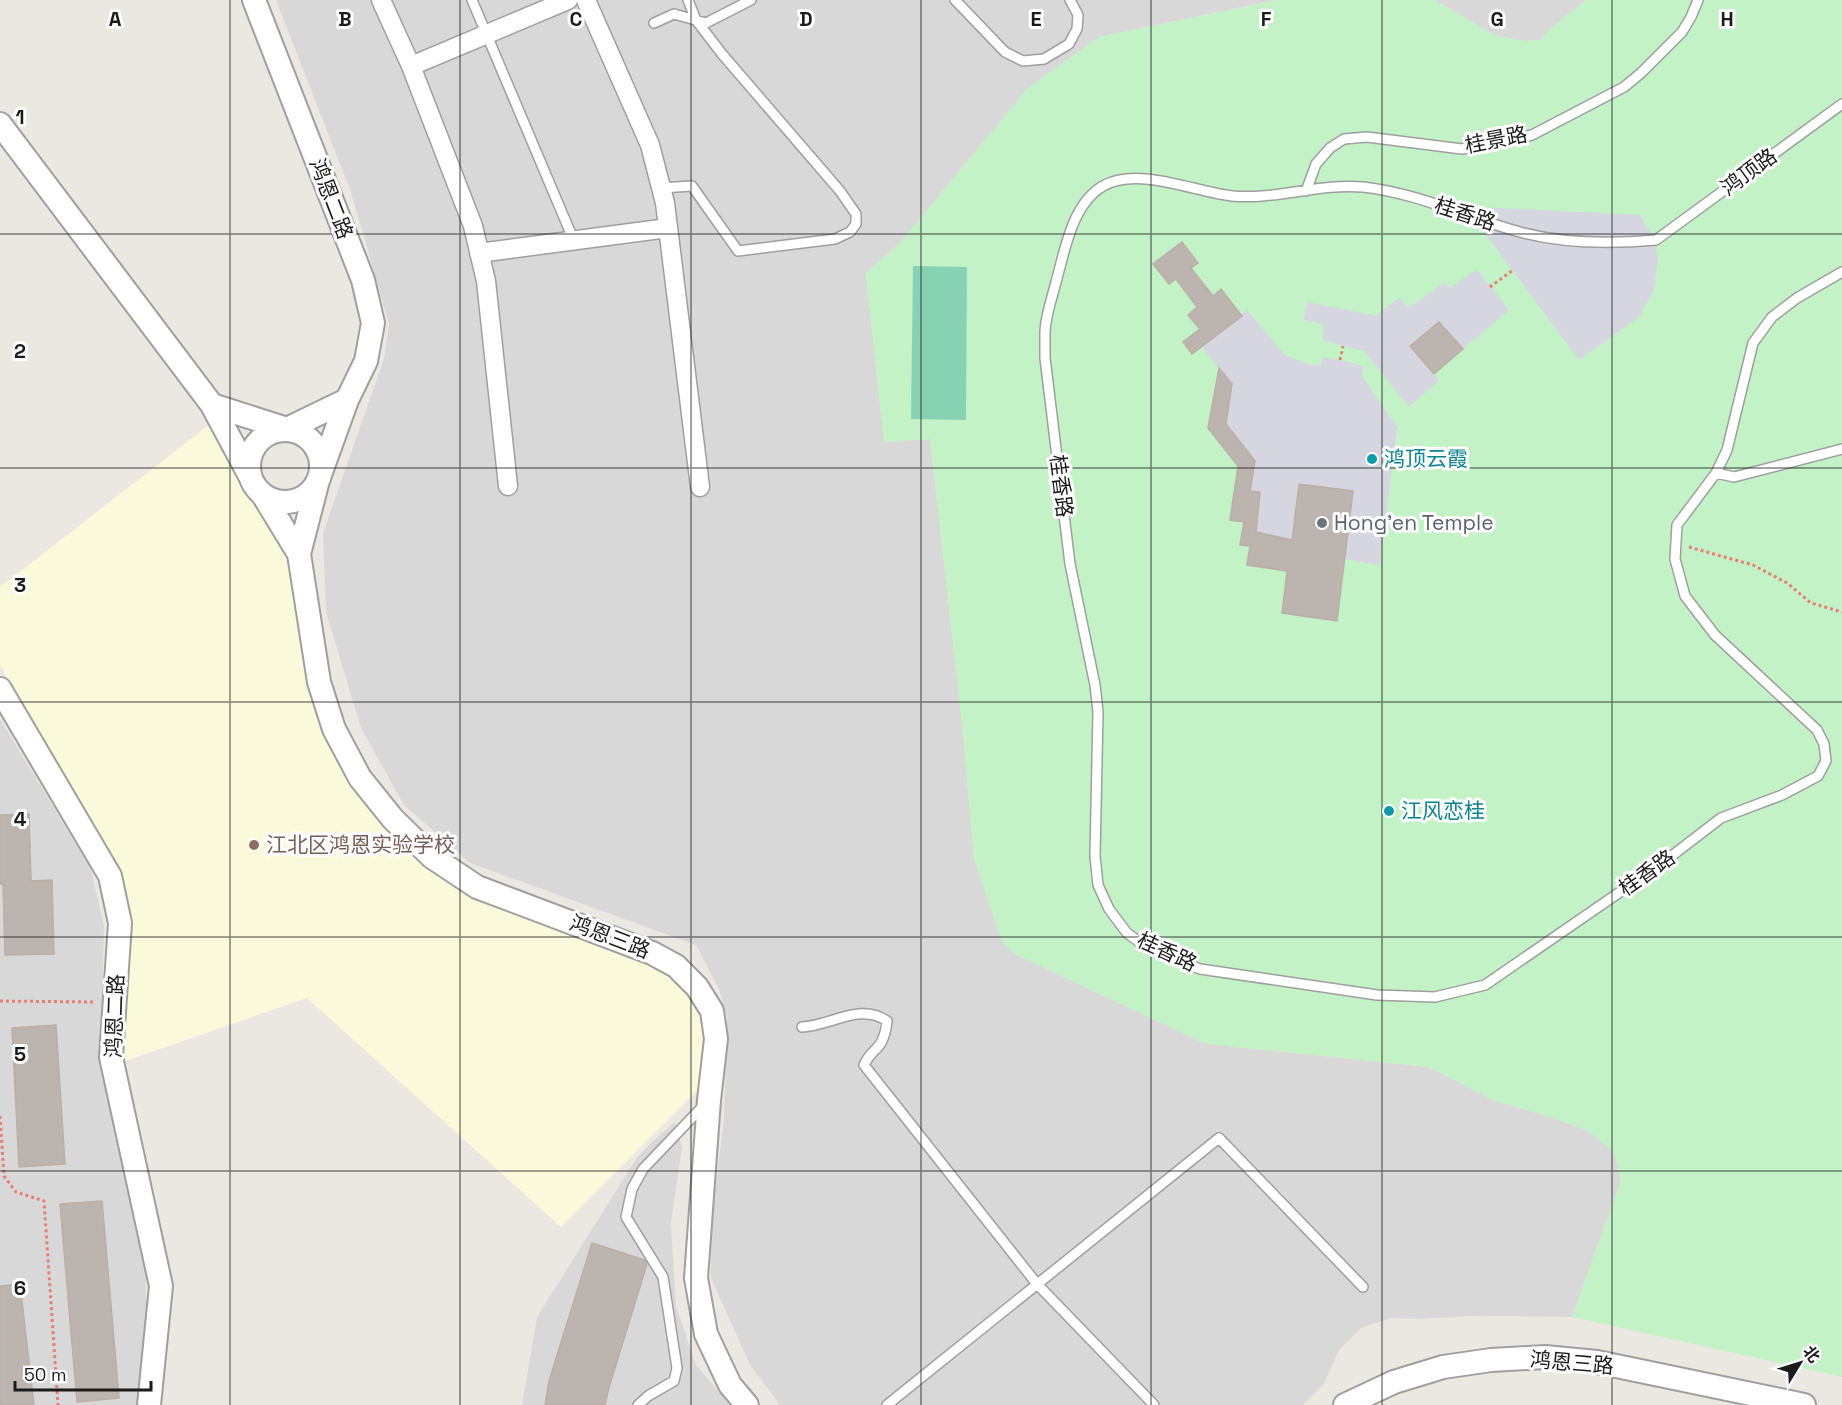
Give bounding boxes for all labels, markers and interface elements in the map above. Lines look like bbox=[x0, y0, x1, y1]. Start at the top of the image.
text: A bbox=[109, 6, 122, 32]
text: B bbox=[338, 6, 352, 32]
text: C bbox=[570, 6, 583, 32]
text: D bbox=[799, 6, 813, 32]
text: E bbox=[1030, 6, 1042, 32]
text: F bbox=[1261, 6, 1272, 32]
text: G bbox=[1490, 6, 1504, 32]
text: H bbox=[1720, 6, 1734, 32]
text: 1 bbox=[15, 104, 25, 130]
street label: 桂景路 bbox=[1462, 120, 1529, 159]
street label: 鸿顶路 bbox=[1715, 142, 1782, 201]
street label: 鸿恩二路 bbox=[304, 155, 359, 243]
street label: 桂香路 bbox=[1431, 191, 1499, 236]
text: 2 bbox=[14, 338, 26, 364]
place label: 鸿顶云霞 bbox=[1384, 445, 1468, 472]
marker: 鸿顶云霞 bbox=[1365, 452, 1379, 466]
street label: 桂香路 bbox=[1044, 453, 1079, 519]
place label: Hong'en Temple bbox=[1334, 509, 1494, 536]
marker: Hong'en Temple bbox=[1315, 516, 1329, 530]
text: 3 bbox=[14, 572, 26, 598]
place label: 江风恋桂 bbox=[1401, 797, 1485, 824]
marker: 江风恋桂 bbox=[1382, 804, 1396, 818]
text: 4 bbox=[14, 806, 27, 832]
place label: 江北区鸿恩实验学校 bbox=[266, 831, 455, 858]
marker: 江北区鸿恩实验学校 bbox=[247, 838, 261, 852]
street label: 桂香路 bbox=[1613, 843, 1680, 902]
street label: 鸿恩三路 bbox=[566, 909, 654, 964]
street label: 桂香路 bbox=[1133, 926, 1201, 977]
street label: 鸿恩二路 bbox=[100, 974, 129, 1058]
text: 5 bbox=[14, 1041, 26, 1067]
text: 6 bbox=[14, 1275, 26, 1301]
north arrow bbox=[1770, 1333, 1830, 1393]
text: 北 bbox=[1798, 1341, 1825, 1367]
street label: 鸿恩三路 bbox=[1529, 1345, 1615, 1380]
scale bar bbox=[15, 1354, 152, 1392]
text: 50 m bbox=[24, 1363, 66, 1386]

